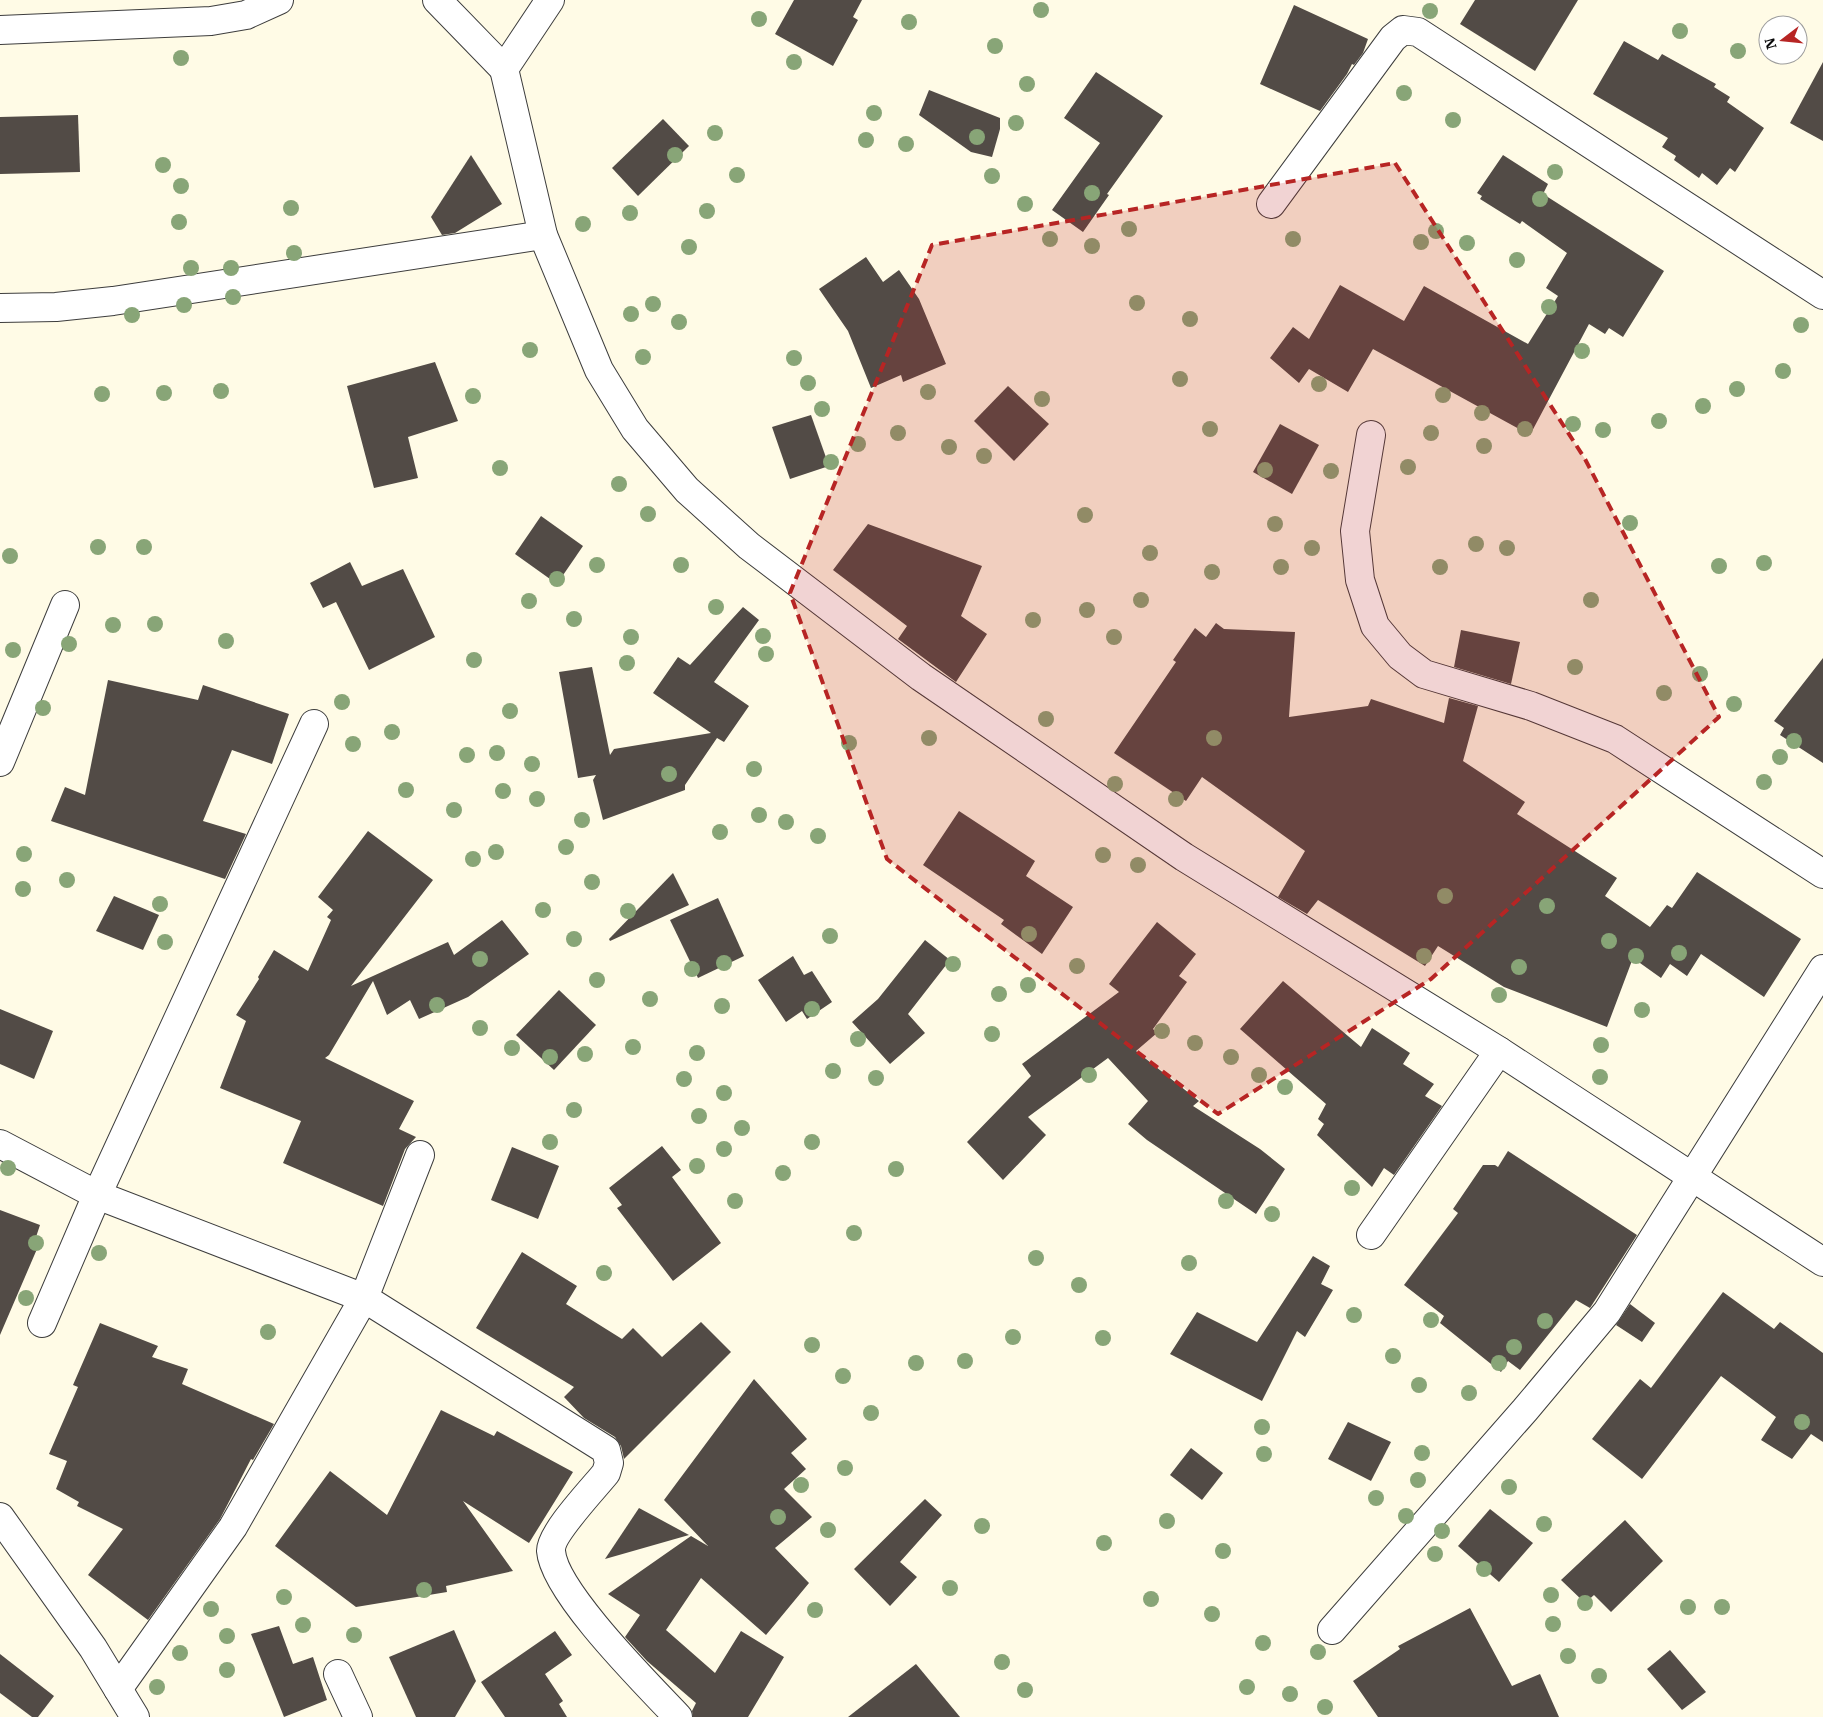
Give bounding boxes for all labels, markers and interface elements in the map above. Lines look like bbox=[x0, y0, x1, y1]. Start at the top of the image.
north arrow bbox=[1758, 15, 1808, 65]
text: N bbox=[1760, 36, 1781, 51]

